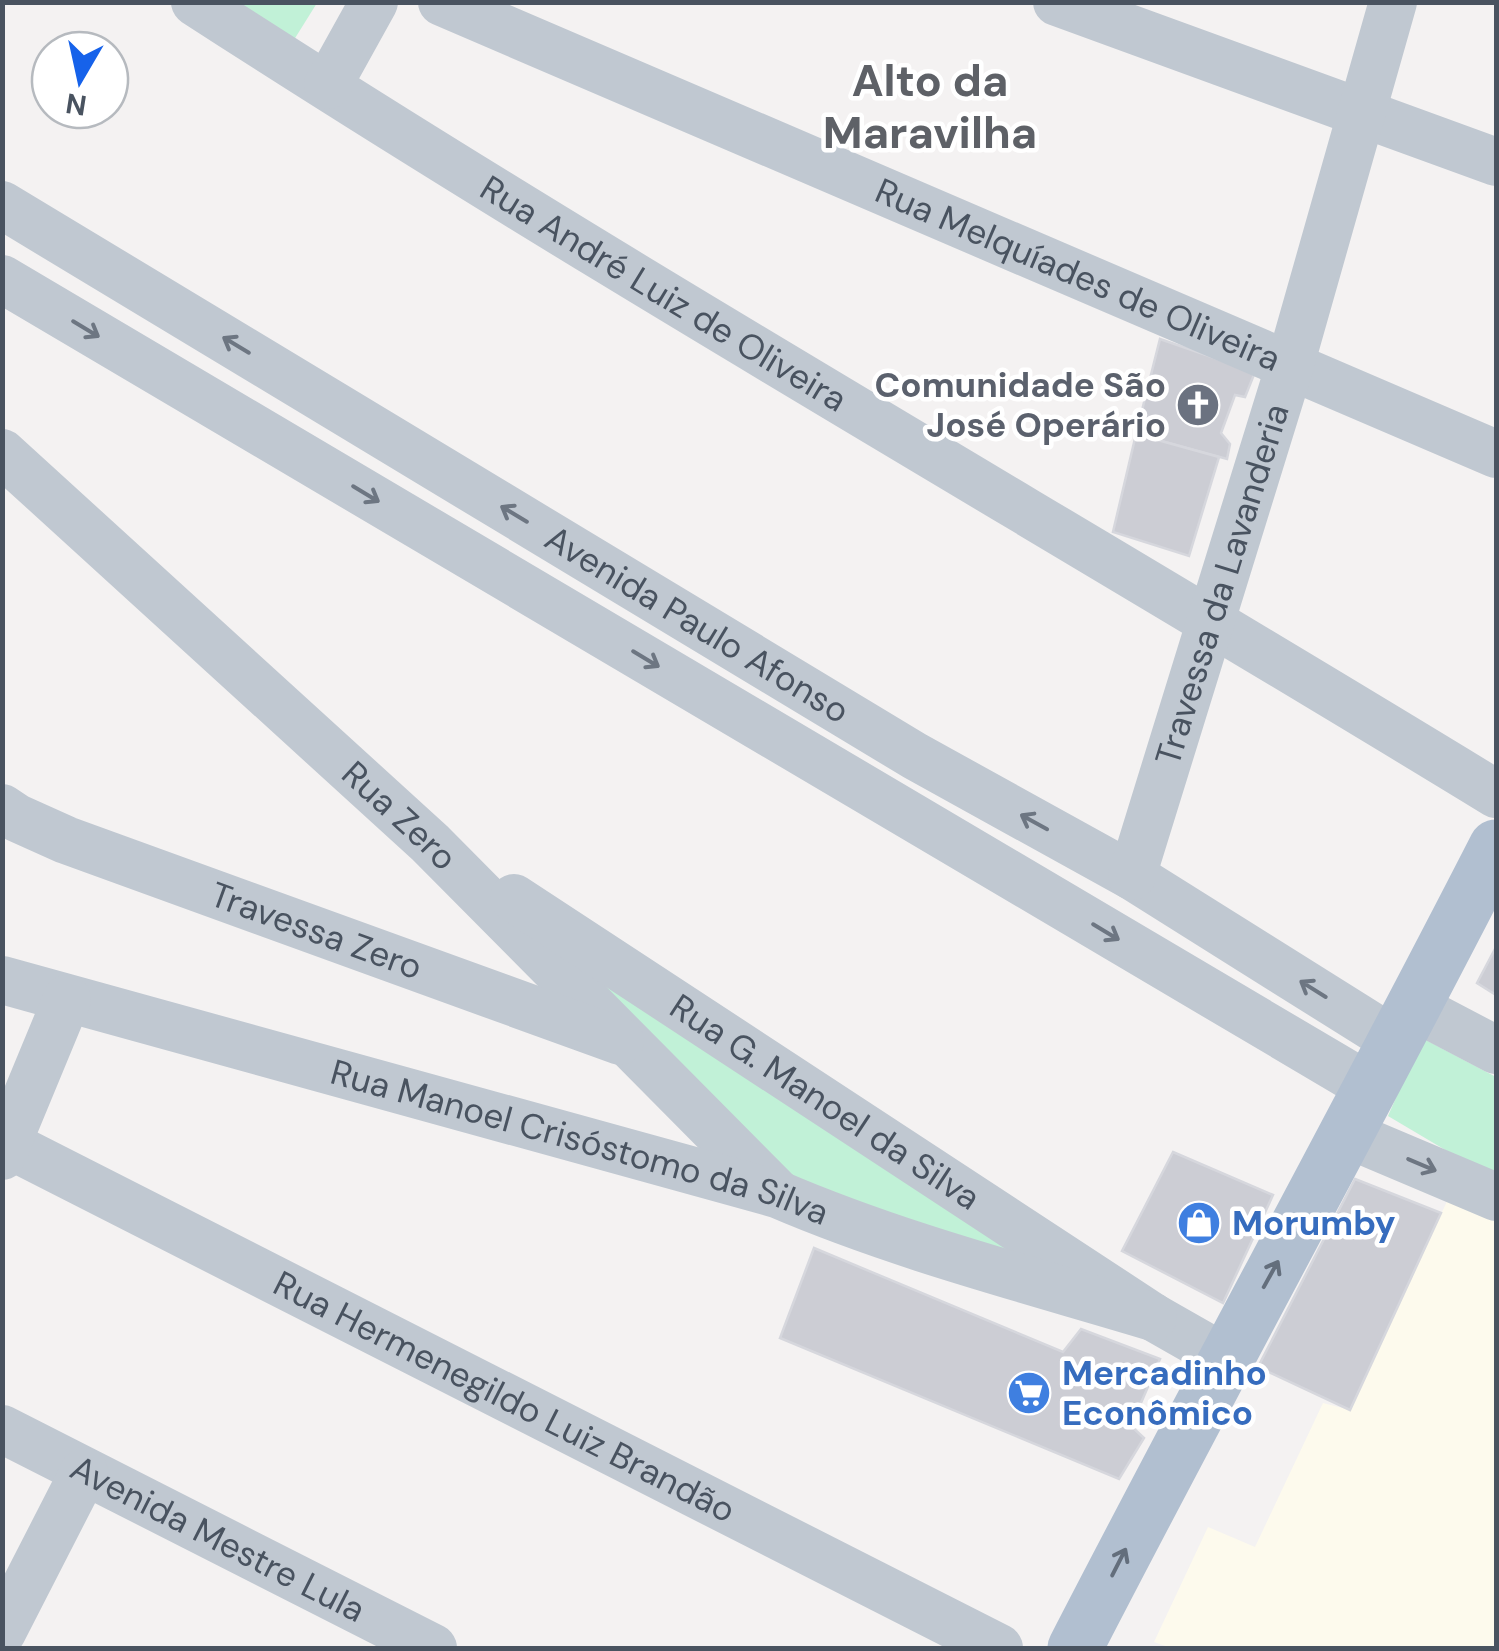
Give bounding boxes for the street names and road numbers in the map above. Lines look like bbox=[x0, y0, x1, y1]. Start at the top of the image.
street label: Rua André Luiz de Oliveira bbox=[472, 165, 855, 422]
street label: Rua Melquíades de Oliveira bbox=[868, 168, 1288, 382]
street label: Travessa da Lavanderia bbox=[1145, 398, 1300, 771]
street label: Avenida Paulo Afonso bbox=[537, 515, 858, 734]
street label: Rua Zero bbox=[332, 751, 467, 880]
street label: Travessa Zero bbox=[204, 871, 428, 990]
street label: Rua G. Manoel da Silva bbox=[661, 984, 989, 1220]
street label: Rua Manoel Crisóstomo da Silva bbox=[326, 1049, 835, 1236]
street label: Rua Hermenegildo Luiz Brandão bbox=[266, 1260, 743, 1533]
street label: Avenida Mestre Lula bbox=[63, 1445, 373, 1633]

